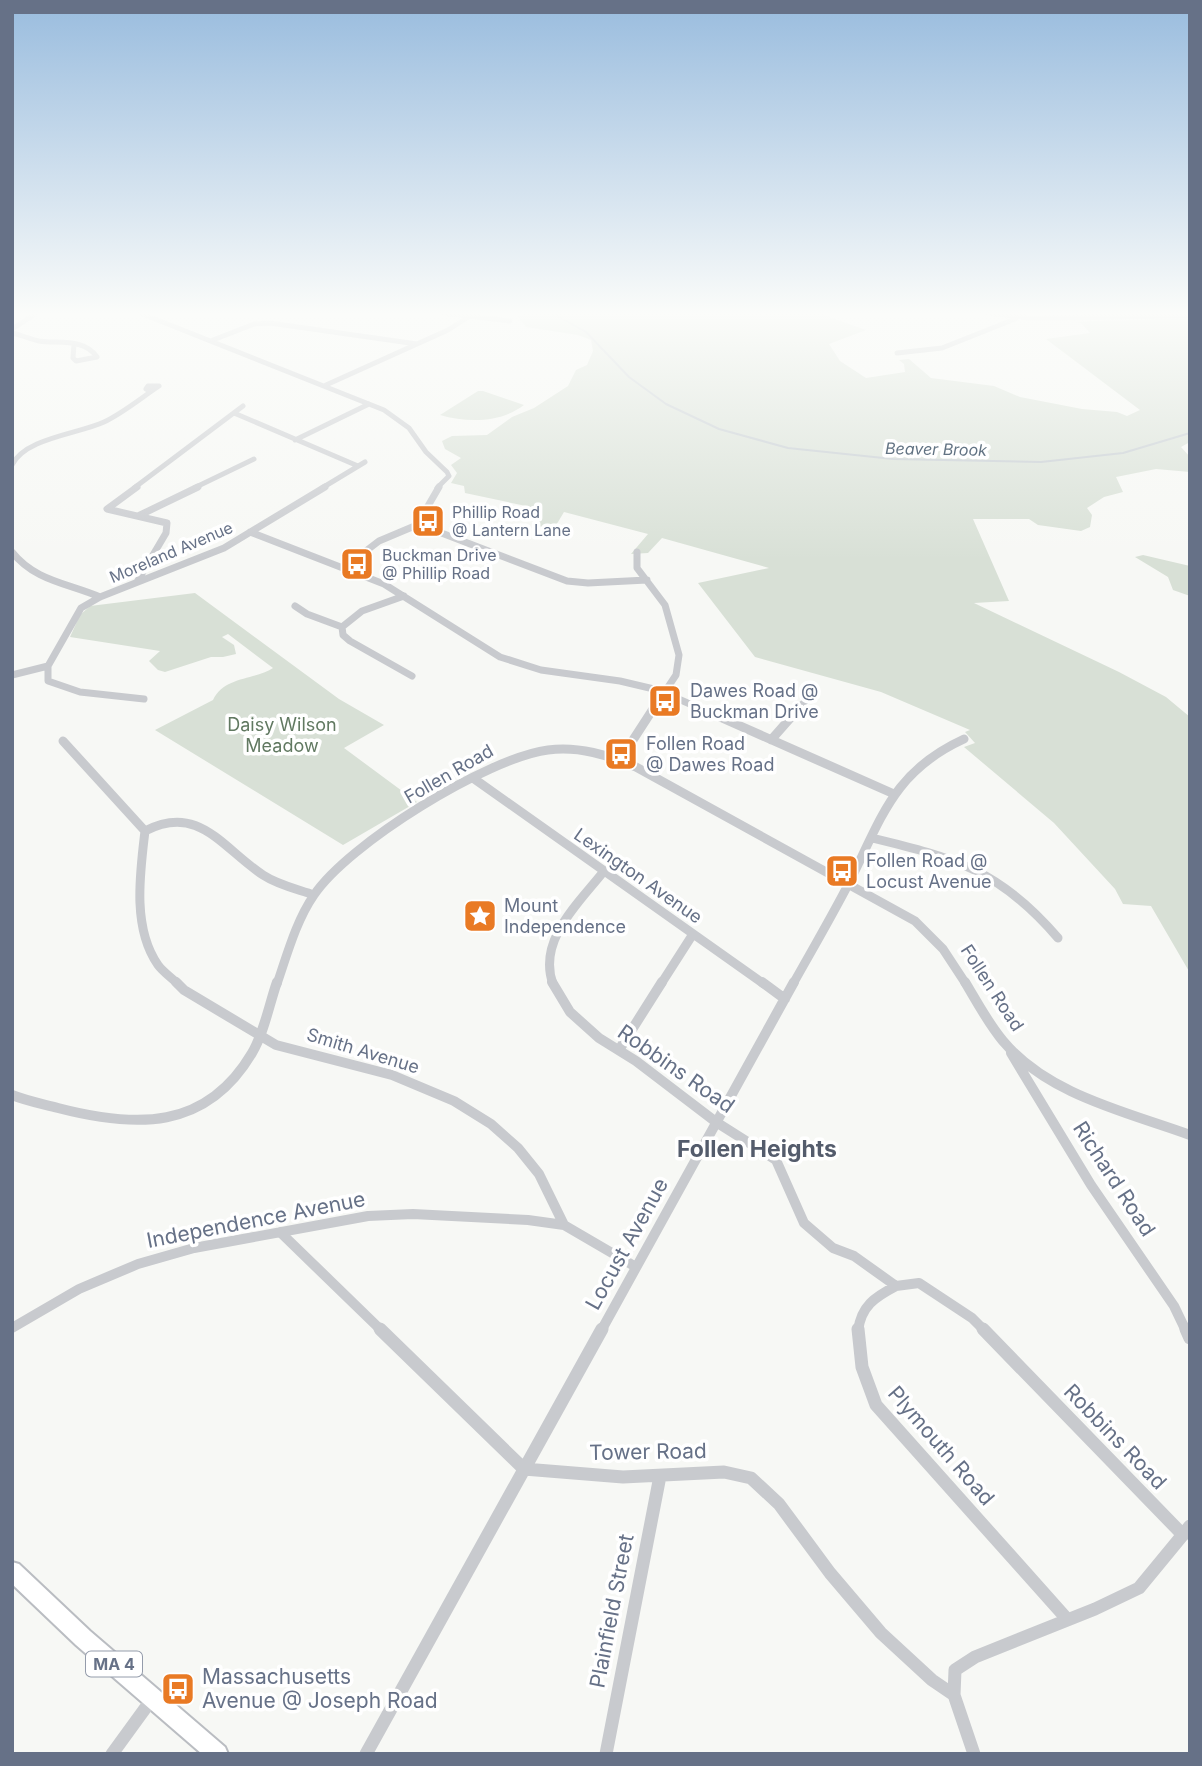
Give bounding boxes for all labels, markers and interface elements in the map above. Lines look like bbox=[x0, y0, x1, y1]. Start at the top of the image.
water label: Beaver Brook bbox=[885, 438, 987, 460]
bus stop icon: Phillip Road @ Lantern Lane bbox=[409, 502, 447, 540]
place label: Phillip Road @ Lantern Lane bbox=[452, 502, 571, 540]
street label: Moreland Avenue bbox=[106, 517, 236, 587]
bus stop icon: Buckman Drive @ Phillip Road bbox=[338, 545, 376, 583]
place label: Buckman Drive @ Phillip Road bbox=[382, 545, 497, 583]
place label: Dawes Road @ Buckman Drive bbox=[690, 680, 819, 722]
bus stop icon: Dawes Road @ Buckman Drive bbox=[646, 682, 684, 720]
park label: Daisy Wilson Meadow bbox=[227, 714, 337, 756]
place label: Follen Road @ Dawes Road bbox=[646, 733, 774, 775]
bus stop icon: Follen Road @ Dawes Road bbox=[602, 735, 640, 773]
street label: Follen Road bbox=[401, 740, 497, 807]
street label: Lexington Avenue bbox=[570, 824, 706, 928]
place label: Follen Road @ Locust Avenue bbox=[866, 850, 992, 892]
bus stop icon: Follen Road @ Locust Avenue bbox=[823, 852, 861, 890]
place label: Mount Independence bbox=[504, 895, 626, 937]
place icon: Mount Independence bbox=[461, 897, 499, 935]
street label: Follen Road bbox=[957, 940, 1028, 1035]
street label: Robbins Road bbox=[613, 1019, 739, 1118]
street label: Smith Avenue bbox=[304, 1023, 422, 1078]
street label: Richard Road bbox=[1068, 1117, 1161, 1241]
district label: Follen Heights bbox=[677, 1135, 837, 1163]
street label: Locust Avenue bbox=[580, 1174, 673, 1314]
street label: Independence Avenue bbox=[145, 1186, 367, 1253]
street label: Robbins Road bbox=[1059, 1379, 1172, 1494]
street label: Plymouth Road bbox=[883, 1381, 1000, 1510]
street label: Tower Road bbox=[589, 1438, 707, 1465]
street label: Plainfield Street bbox=[584, 1532, 639, 1690]
road number: MA 4 bbox=[86, 1652, 142, 1676]
place label: Massachusetts Avenue @ Joseph Road bbox=[202, 1664, 438, 1713]
bus stop icon: Massachusetts Avenue @ Joseph Road bbox=[159, 1670, 197, 1708]

